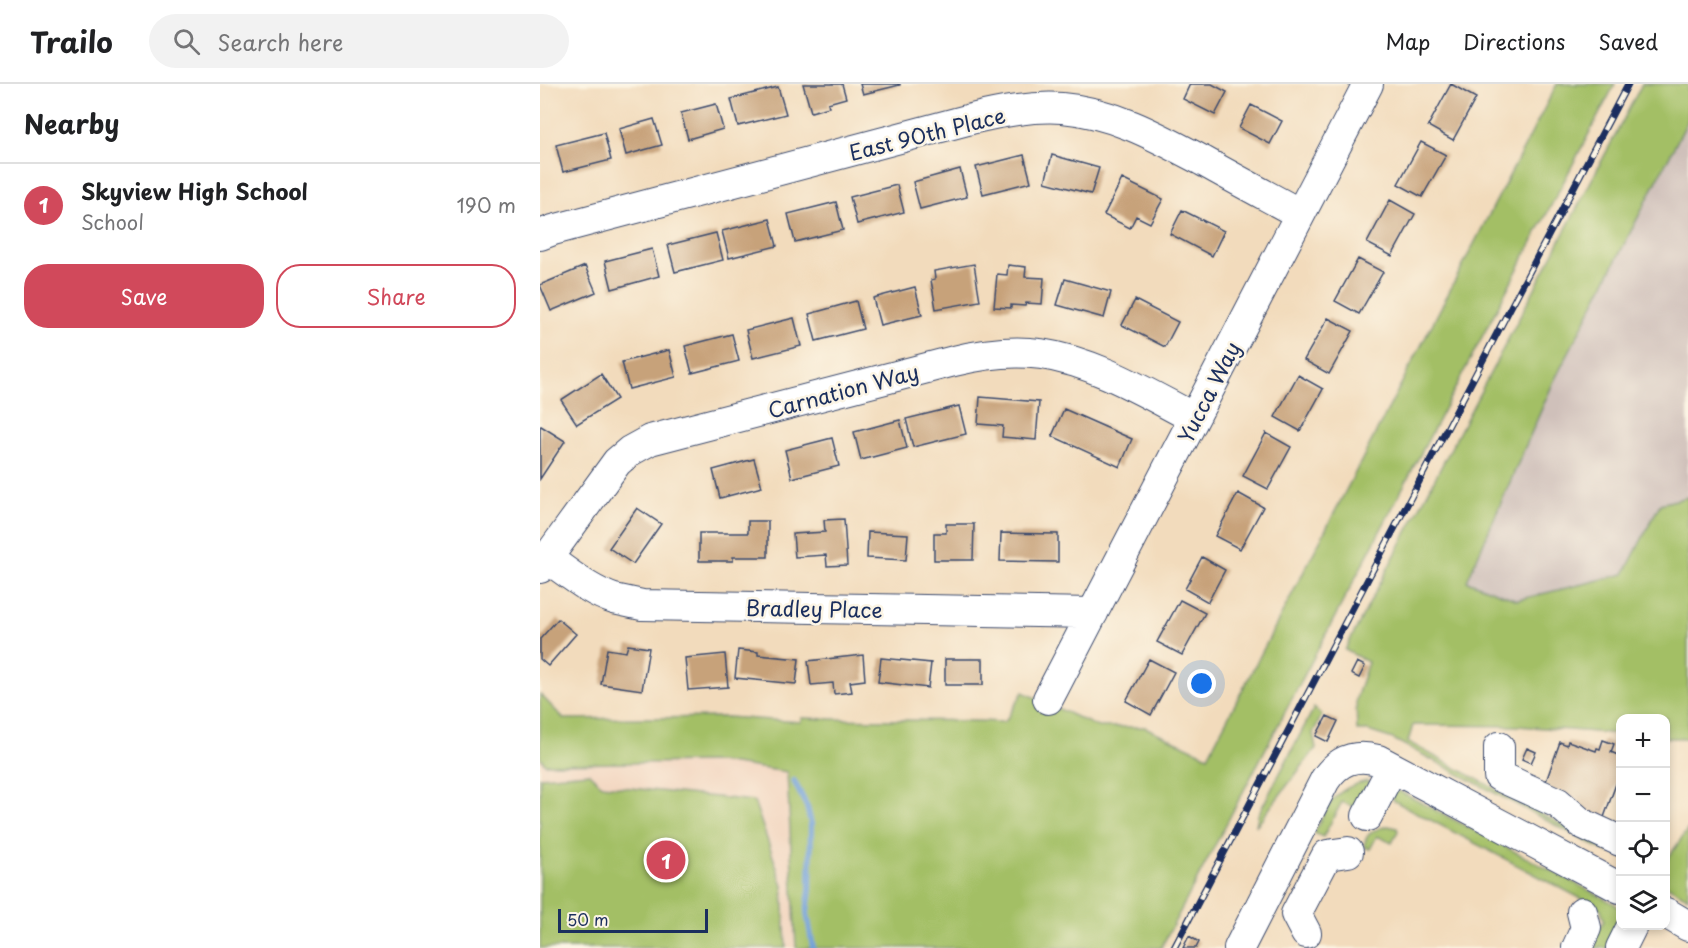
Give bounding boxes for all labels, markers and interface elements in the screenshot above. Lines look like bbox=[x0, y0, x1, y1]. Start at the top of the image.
search box bbox=[149, 14, 569, 68]
text: Trailo bbox=[30, 20, 113, 63]
icon: search bbox=[170, 25, 203, 58]
text: Search here bbox=[218, 25, 343, 58]
text: Map bbox=[1385, 25, 1430, 57]
text: Directions bbox=[1463, 25, 1565, 57]
text: Saved bbox=[1598, 25, 1658, 57]
street label: East 90th Place bbox=[846, 98, 1008, 168]
text: Nearby bbox=[24, 104, 119, 143]
text: Skyview High School bbox=[81, 174, 308, 207]
text: 1 bbox=[39, 190, 48, 220]
text: 190 m bbox=[457, 190, 516, 220]
text: School bbox=[81, 207, 144, 237]
button: Save bbox=[24, 264, 264, 328]
button: Share bbox=[276, 264, 516, 328]
street label: Yucca Way bbox=[1169, 335, 1247, 449]
street label: Carnation Way bbox=[764, 354, 922, 426]
street label: Bradley Place bbox=[745, 591, 883, 625]
your location bbox=[1187, 669, 1216, 698]
map controls bbox=[1616, 714, 1670, 930]
button: + bbox=[1616, 714, 1670, 768]
button: − bbox=[1616, 768, 1670, 822]
button: locate bbox=[1616, 822, 1670, 876]
pin: 1 bbox=[646, 838, 686, 882]
button: layers bbox=[1616, 876, 1670, 930]
scale bar bbox=[558, 906, 708, 934]
text: 50 m bbox=[567, 907, 608, 931]

